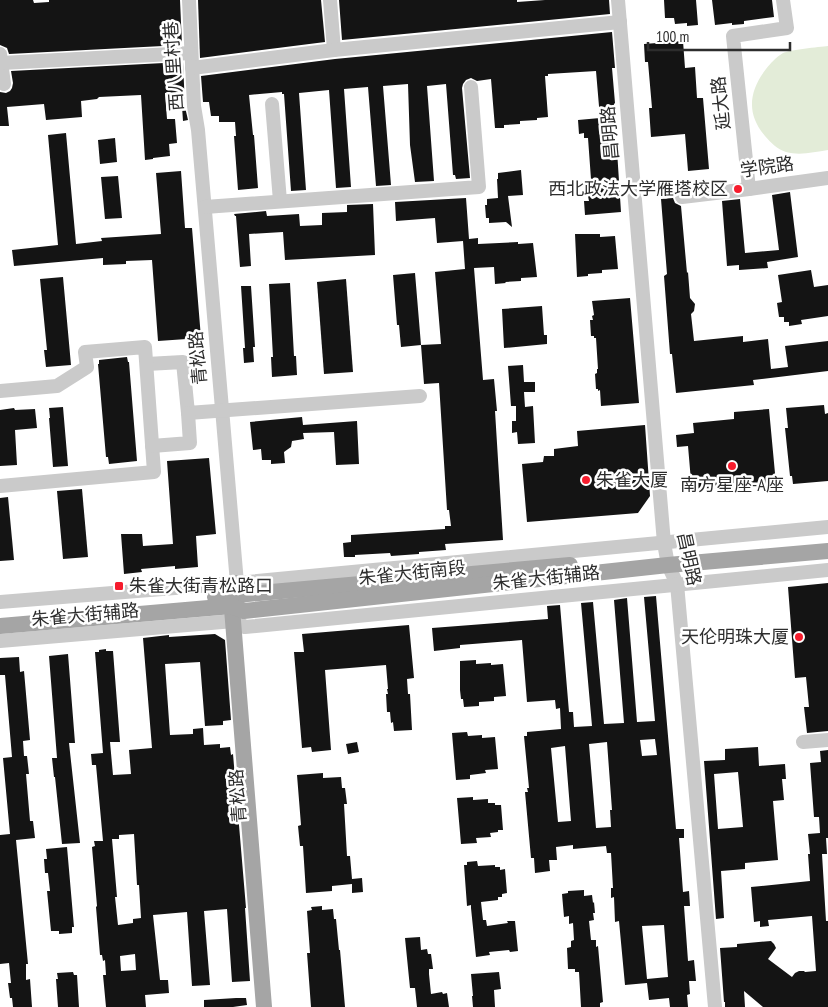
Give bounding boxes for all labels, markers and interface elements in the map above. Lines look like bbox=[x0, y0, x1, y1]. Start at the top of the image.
street label: 西八里村巷 bbox=[159, 20, 188, 112]
scale bar bbox=[648, 20, 790, 52]
text: 100 m bbox=[656, 27, 689, 46]
street label: 延大路 bbox=[706, 75, 735, 131]
street label: 昌明路 bbox=[596, 105, 623, 161]
street label: 学院路 bbox=[739, 151, 795, 182]
place label: 西北政法大学雁塔校区 bbox=[548, 177, 728, 200]
marker: 西北政法大学雁塔校区 bbox=[732, 183, 744, 195]
street label: 青松路 bbox=[184, 330, 211, 386]
marker: 南方星座-A座 bbox=[726, 460, 738, 472]
place label: 朱雀大厦 bbox=[596, 468, 668, 491]
place label: 南方星座-A座 bbox=[680, 473, 784, 496]
marker: 朱雀大厦 bbox=[580, 474, 592, 486]
street label: 昌明路 bbox=[673, 530, 706, 588]
street label: 朱雀大街南段 bbox=[357, 555, 467, 590]
street label: 朱雀大街辅路 bbox=[491, 560, 601, 595]
place label: 朱雀大街青松路口 bbox=[129, 574, 273, 597]
marker: 朱雀大街青松路口 bbox=[113, 580, 125, 592]
street label: 朱雀大街辅路 bbox=[30, 598, 140, 631]
place label: 天伦明珠大厦 bbox=[681, 625, 789, 648]
marker: 天伦明珠大厦 bbox=[793, 631, 805, 643]
street label: 青松路 bbox=[224, 768, 251, 824]

